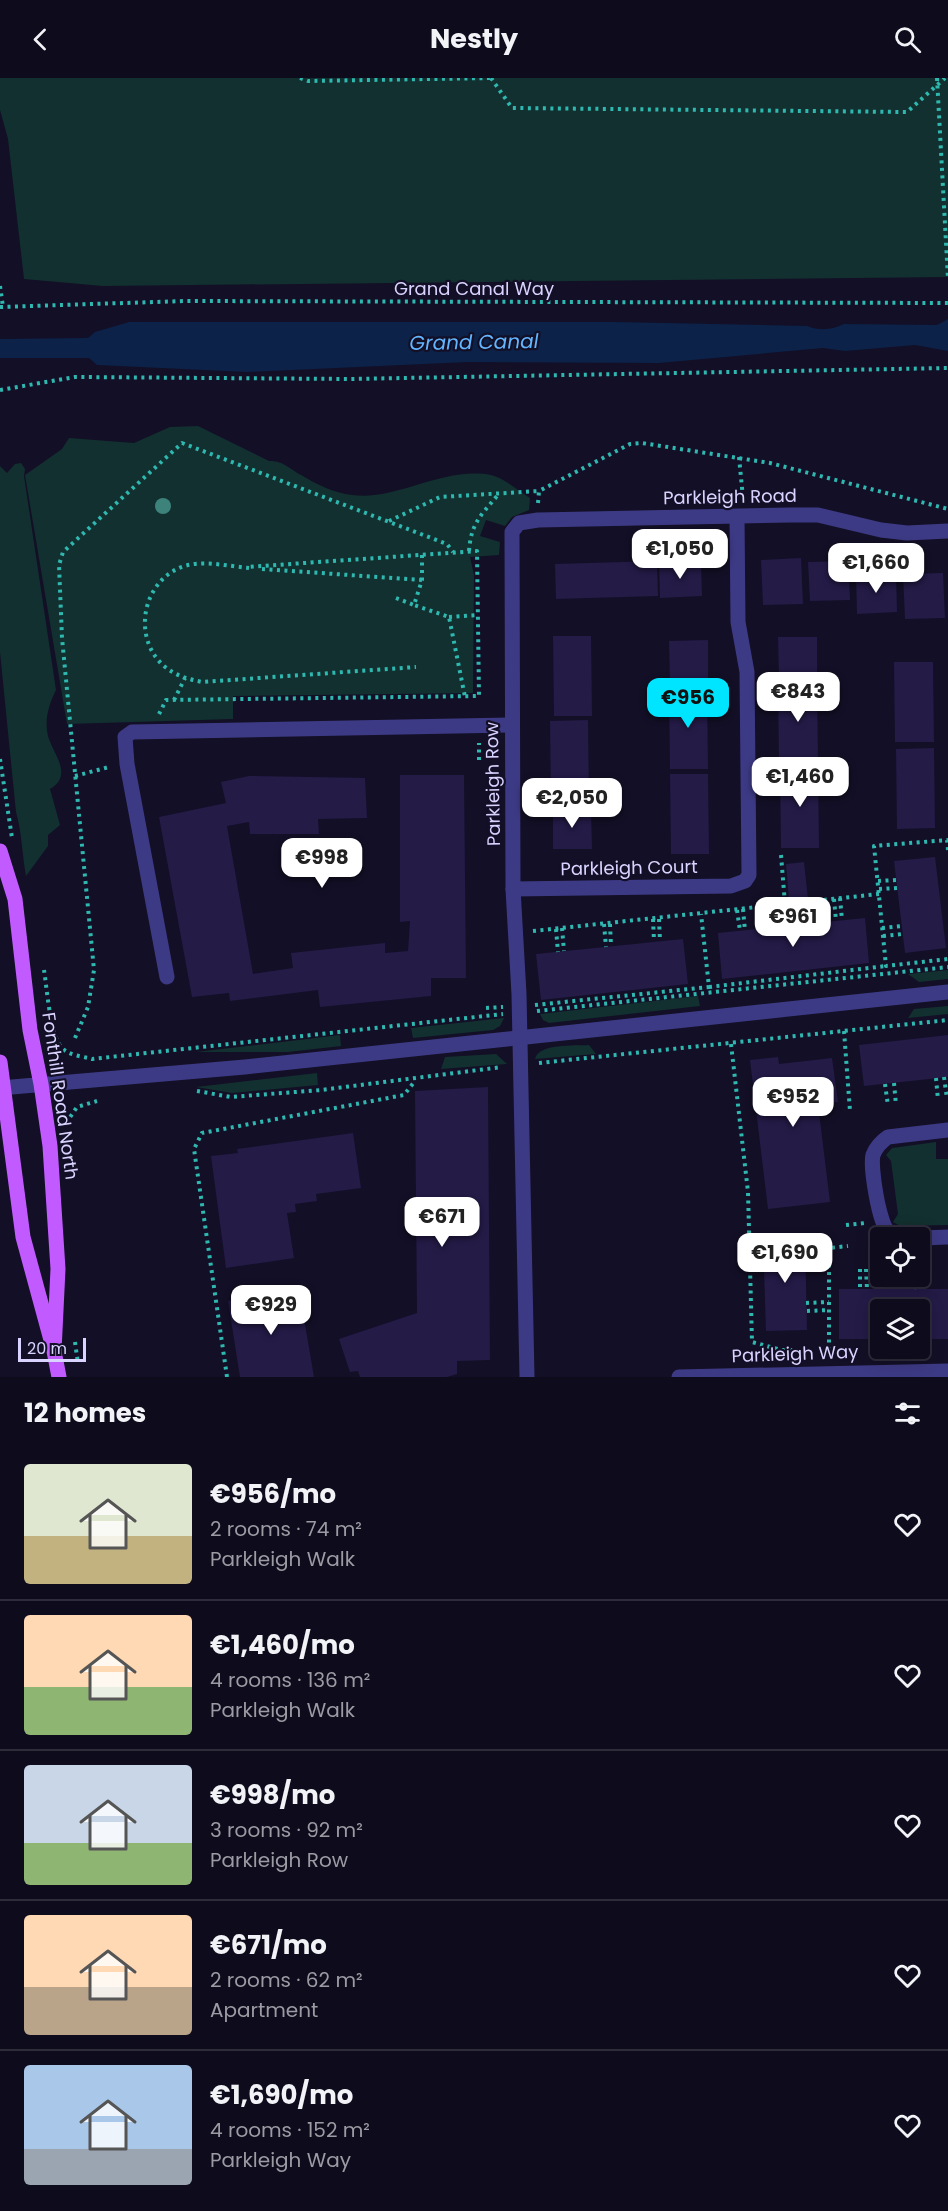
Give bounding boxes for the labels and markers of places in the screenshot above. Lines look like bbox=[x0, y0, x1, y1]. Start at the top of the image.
pin: €1,050 bbox=[631, 529, 729, 580]
pin: €1,660 bbox=[827, 543, 925, 594]
pin: €843 bbox=[762, 672, 834, 723]
pin: €956 bbox=[652, 678, 724, 729]
pin: €1,460 bbox=[751, 757, 849, 808]
pin: €2,050 bbox=[523, 778, 621, 829]
pin: €998 bbox=[286, 838, 358, 889]
pin: €961 bbox=[757, 897, 829, 948]
pin: €952 bbox=[757, 1077, 829, 1128]
pin: €671 bbox=[406, 1197, 478, 1248]
pin: €1,690 bbox=[736, 1233, 834, 1284]
pin: €929 bbox=[235, 1285, 307, 1336]

